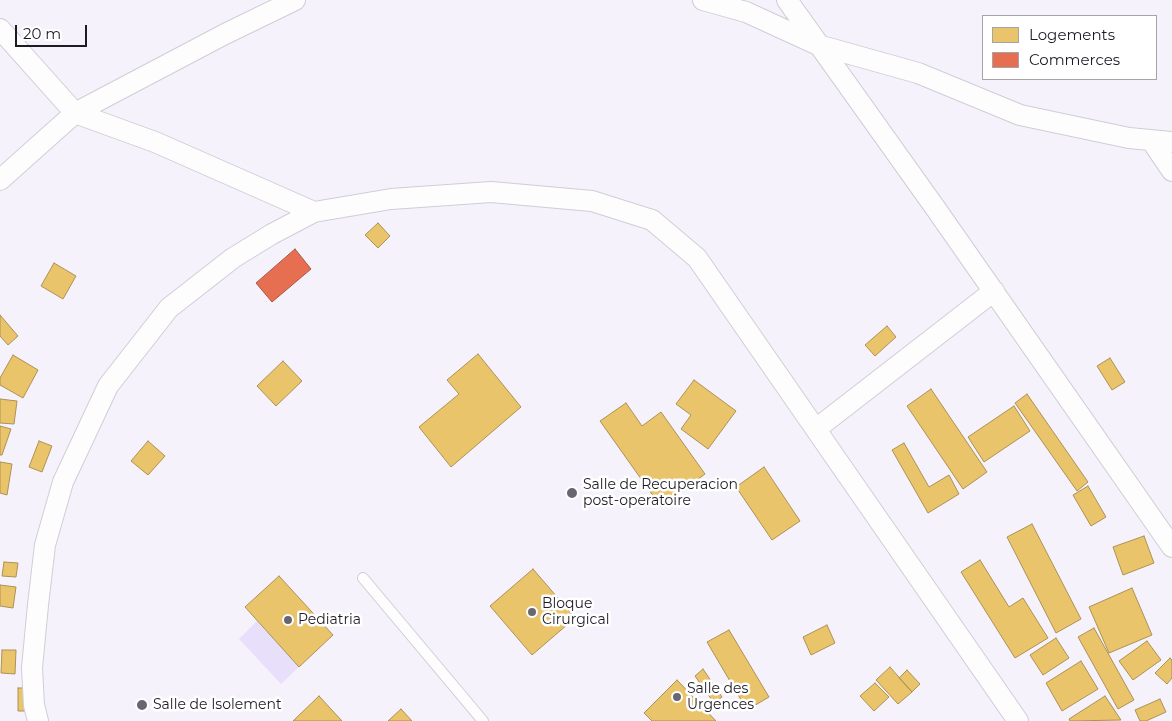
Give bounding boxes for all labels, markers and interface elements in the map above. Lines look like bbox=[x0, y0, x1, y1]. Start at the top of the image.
scale bar bbox=[18, 15, 90, 47]
legend bbox=[982, 15, 1157, 80]
text: 20 m bbox=[23, 24, 61, 43]
text: Logements bbox=[1029, 25, 1115, 44]
text: Commerces bbox=[1029, 50, 1120, 69]
place label: Salle de Recuperacion post-operatoire bbox=[583, 477, 738, 510]
marker: Salle de Recuperacion post-operatoire bbox=[565, 486, 579, 500]
place label: Bloque Cirurgical bbox=[542, 596, 609, 628]
marker: Bloque Cirurgical bbox=[526, 606, 538, 618]
place label: Pediatria bbox=[298, 612, 361, 628]
marker: Pediatria bbox=[282, 614, 294, 626]
place label: Salle des Urgences bbox=[687, 681, 754, 714]
marker: Salle des Urgences bbox=[671, 691, 683, 703]
place label: Salle de Isolement bbox=[153, 697, 282, 713]
marker: Salle de Isolement bbox=[135, 698, 149, 712]

